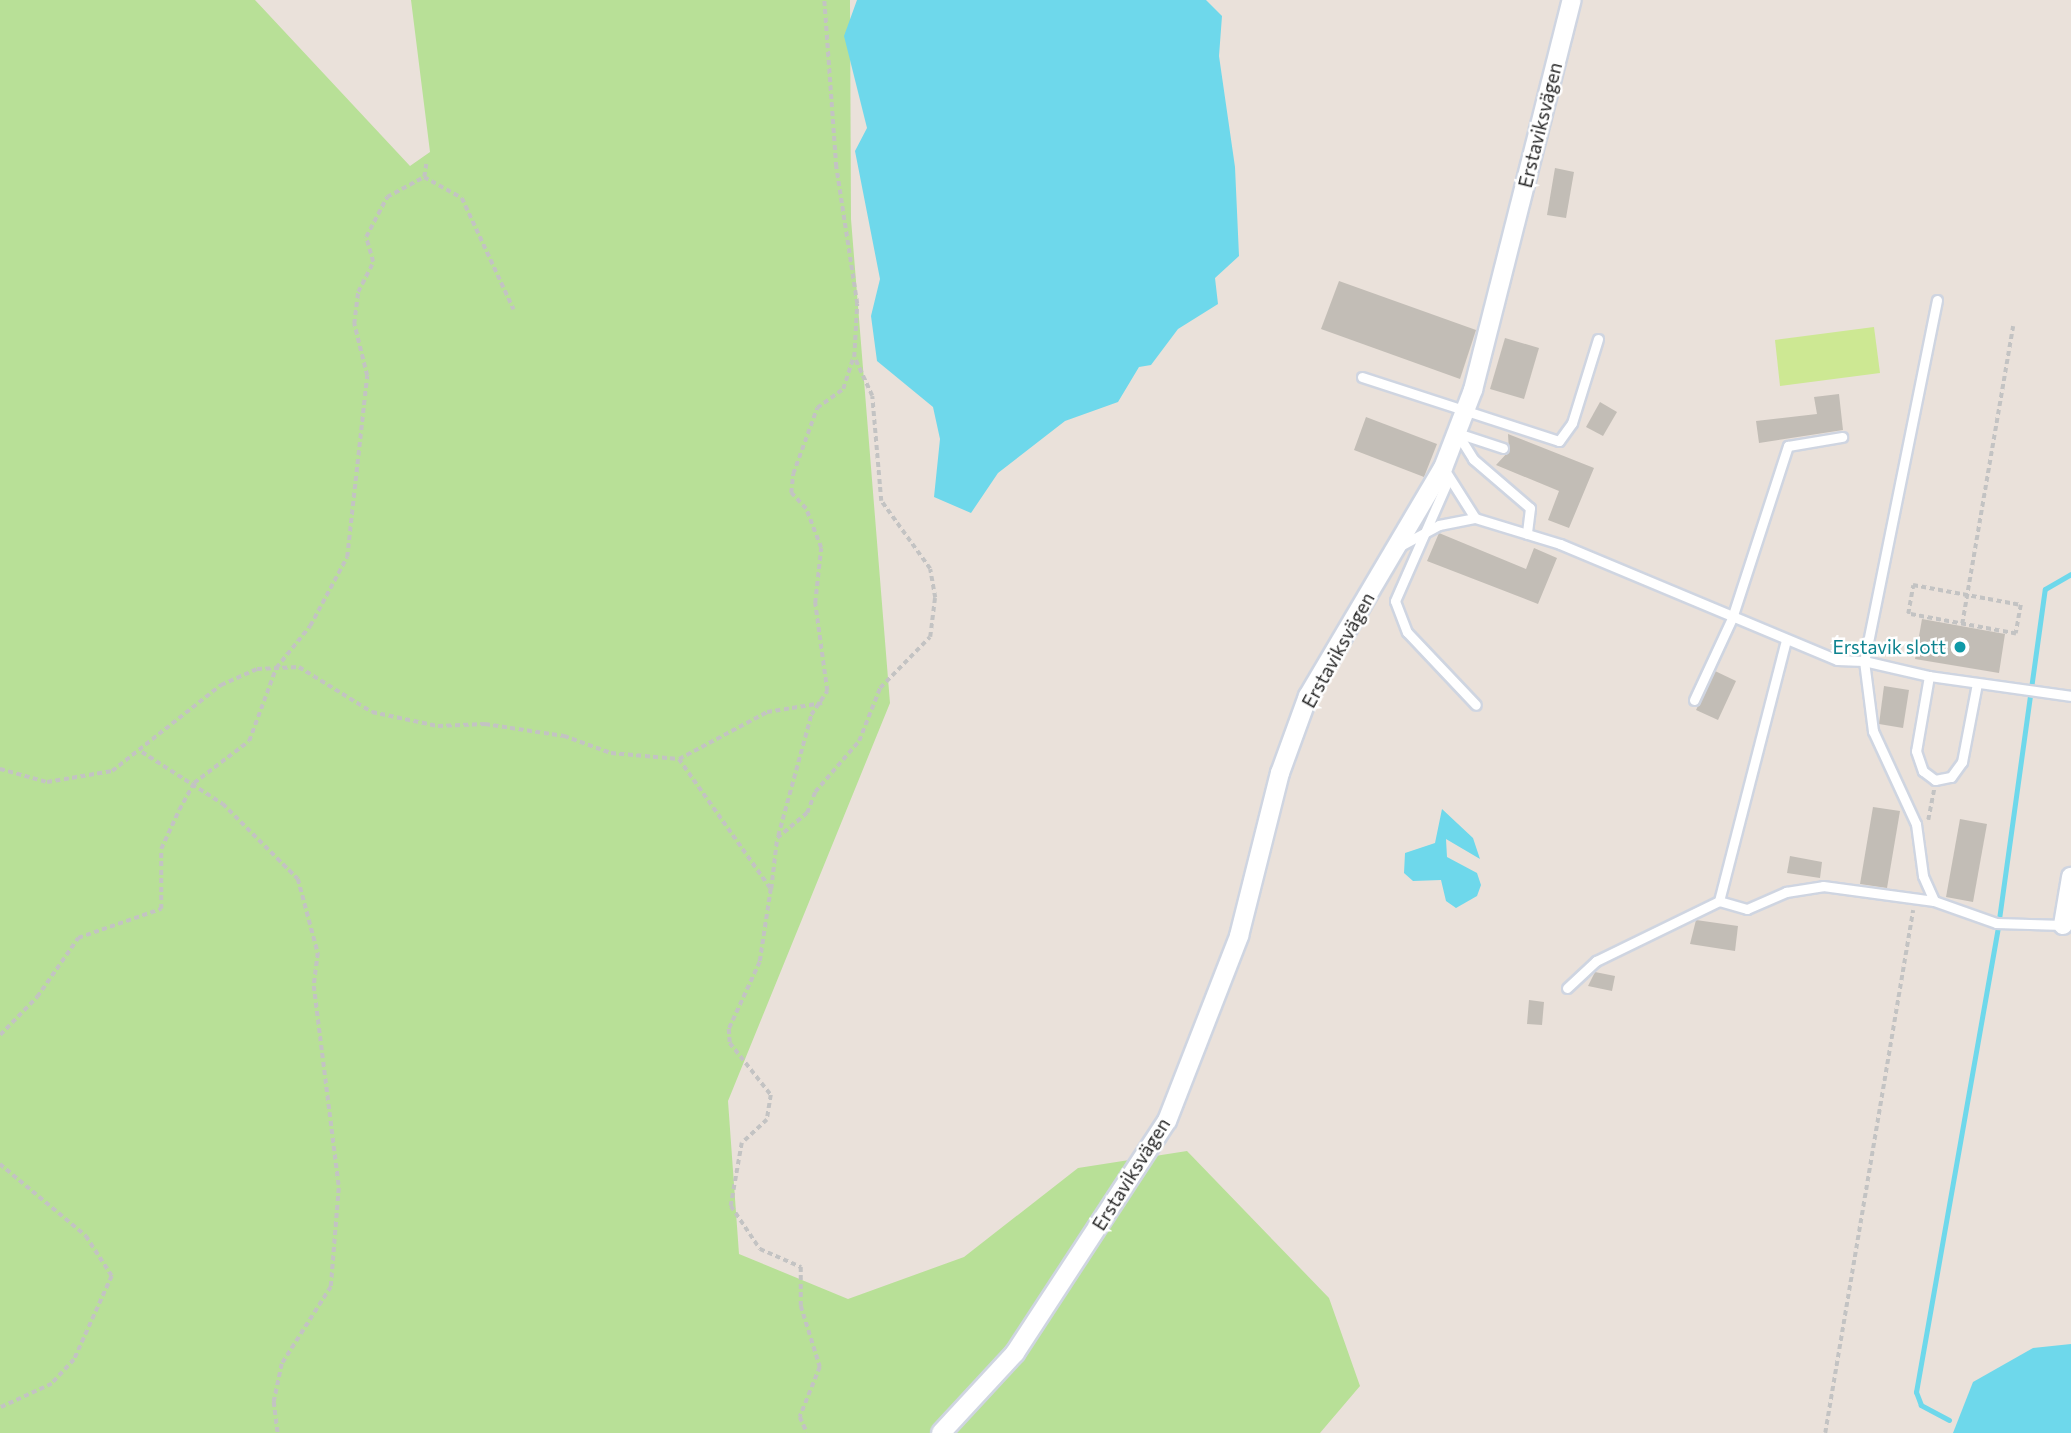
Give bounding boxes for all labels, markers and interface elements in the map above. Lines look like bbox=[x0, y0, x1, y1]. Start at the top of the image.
street label: Erstaviksvägen bbox=[1513, 60, 1567, 190]
street label: Erstaviksvägen bbox=[1297, 588, 1379, 712]
place label: Erstavik slott bbox=[1833, 636, 1946, 658]
marker: Erstavik slott bbox=[1952, 639, 1968, 655]
street label: Erstaviksvägen bbox=[1087, 1113, 1175, 1235]

